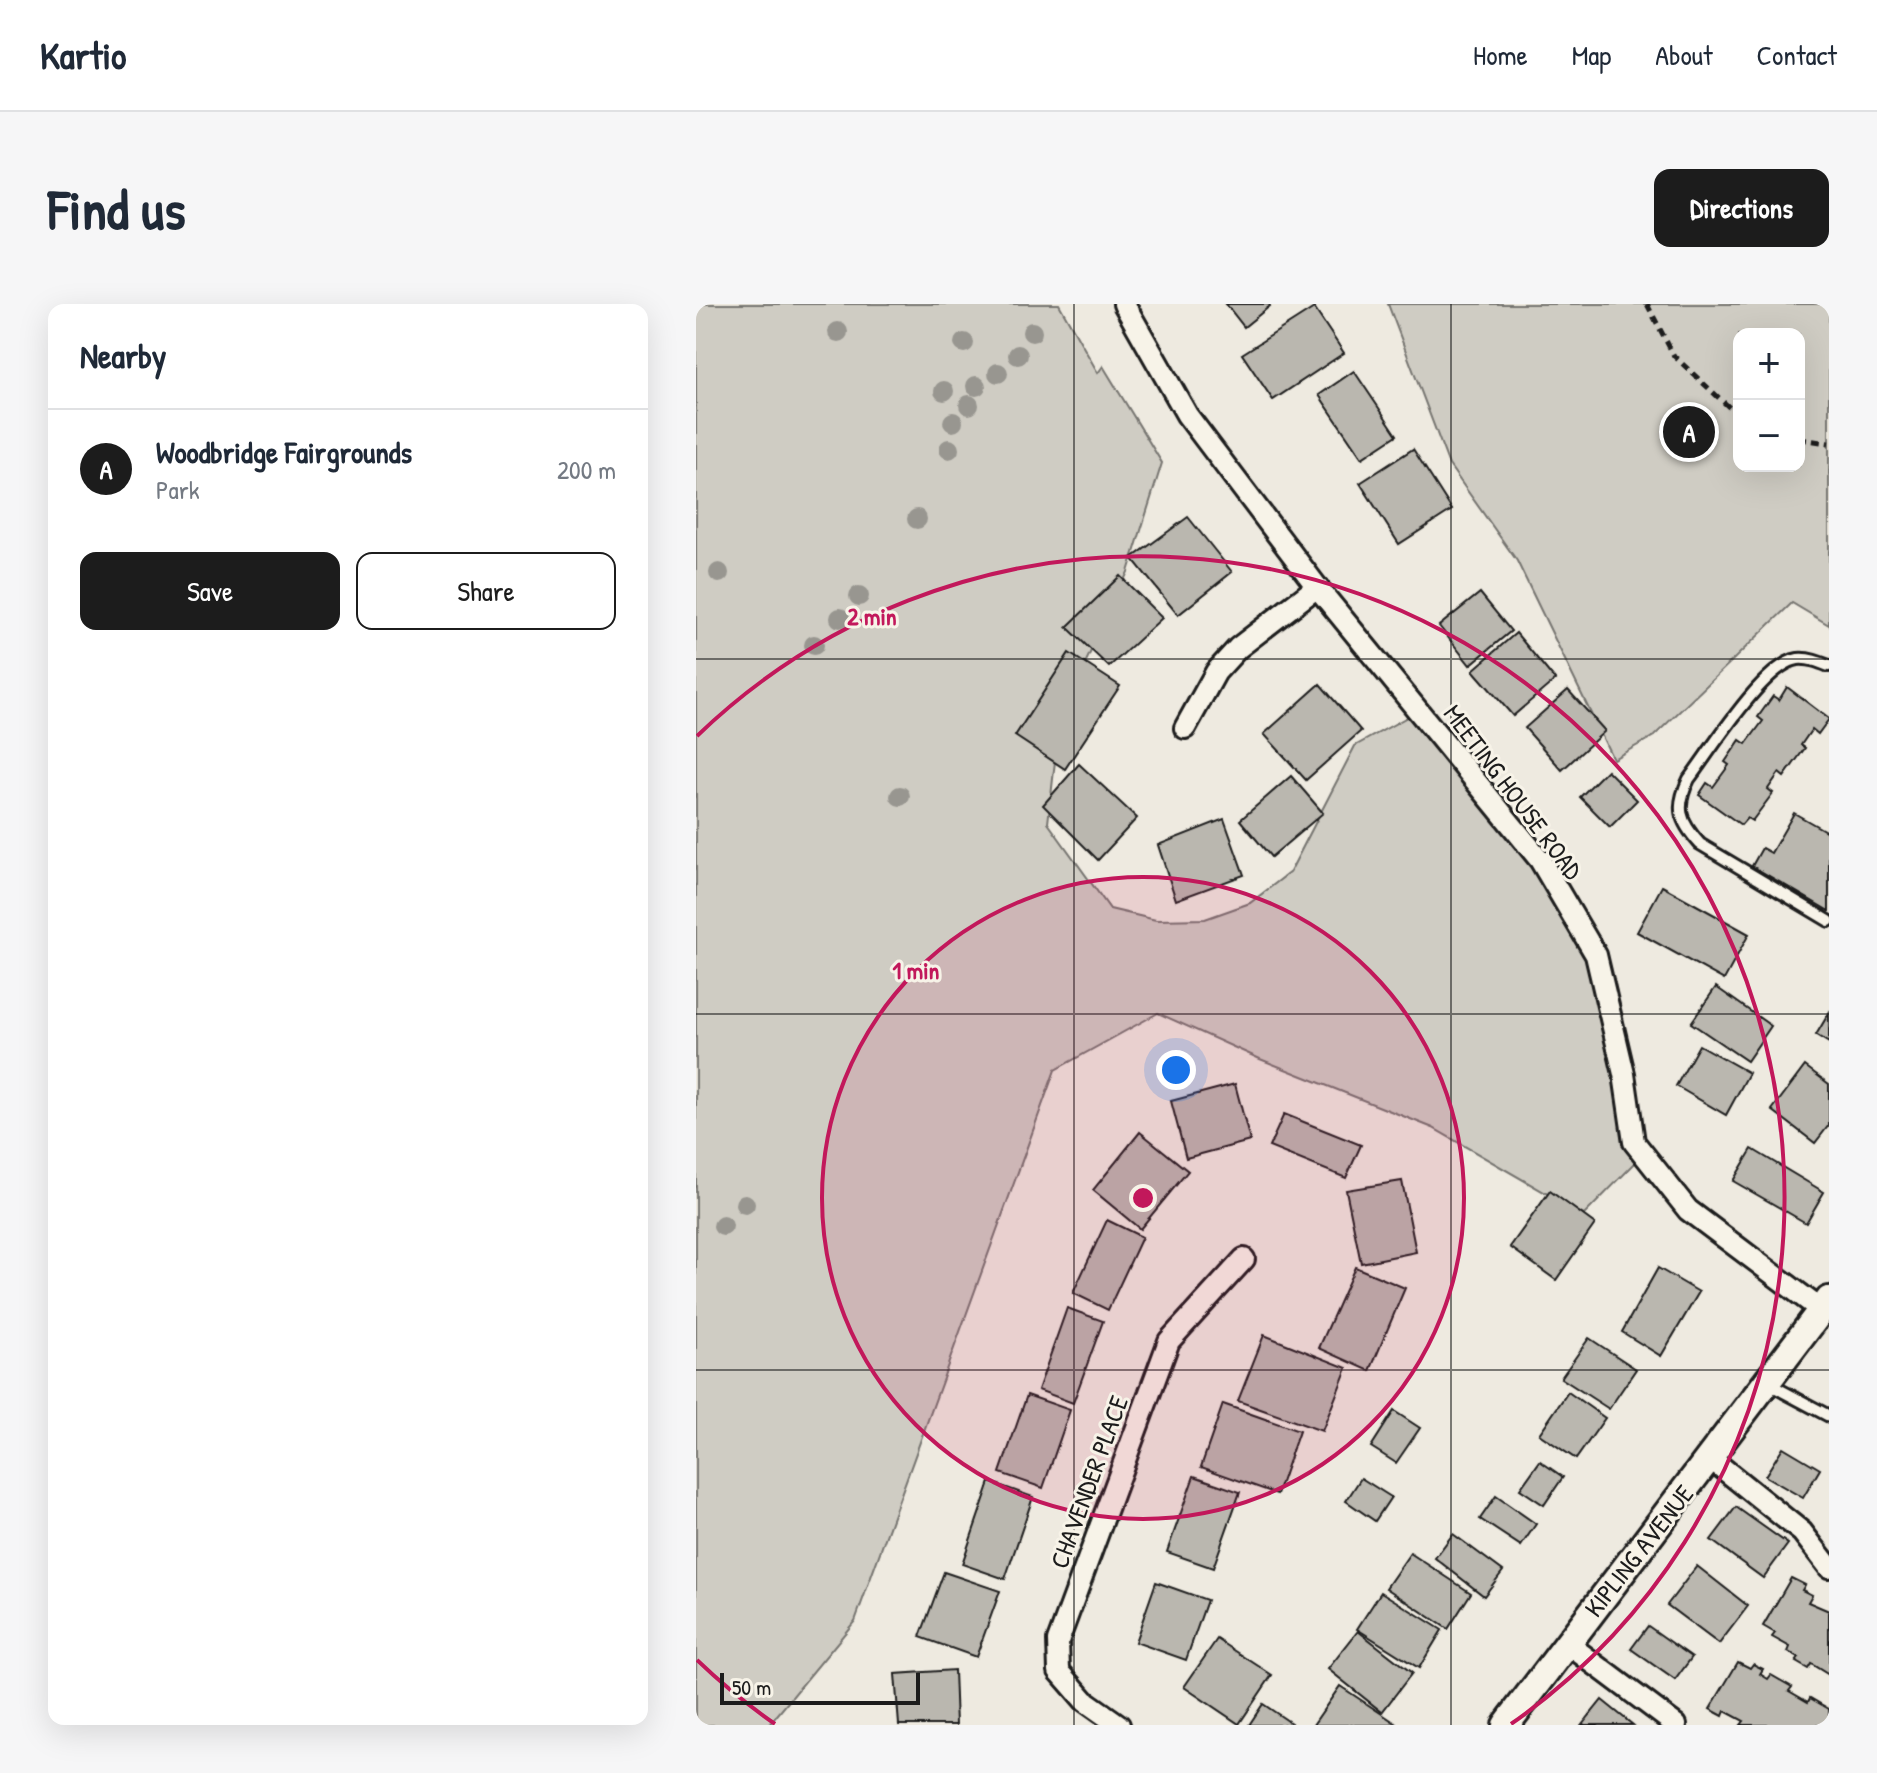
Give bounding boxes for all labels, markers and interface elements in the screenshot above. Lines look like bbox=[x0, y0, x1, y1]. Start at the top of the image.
text: Kartio bbox=[40, 29, 126, 81]
text: Home bbox=[1473, 36, 1528, 74]
text: Map bbox=[1572, 36, 1611, 74]
text: About bbox=[1655, 36, 1713, 74]
text: Contact bbox=[1757, 36, 1837, 74]
button: Directions bbox=[1654, 169, 1829, 247]
text: Find us bbox=[48, 171, 186, 246]
map controls bbox=[1733, 328, 1805, 472]
button: + bbox=[1733, 328, 1805, 400]
text: Nearby bbox=[80, 333, 166, 379]
button: − bbox=[1733, 400, 1805, 472]
pin: A bbox=[1663, 402, 1715, 462]
text: Woodbridge Fairgrounds bbox=[156, 432, 412, 472]
text: A bbox=[100, 452, 112, 487]
text: 200 m bbox=[557, 452, 616, 487]
text: Park bbox=[156, 472, 200, 507]
button: Save bbox=[80, 552, 340, 630]
button: Share bbox=[356, 552, 616, 630]
text: 2 min bbox=[847, 600, 897, 632]
street label: MEETING HOUSE ROAD bbox=[1436, 697, 1591, 887]
text: 1 min bbox=[893, 954, 940, 986]
your location bbox=[1156, 1050, 1196, 1090]
centre of rings bbox=[1129, 1184, 1157, 1212]
street label: CHAVENDER PLACE bbox=[1041, 1390, 1136, 1573]
street label: KIPLING AVENUE bbox=[1576, 1477, 1702, 1624]
scale bar bbox=[720, 1669, 920, 1705]
text: 50 m bbox=[732, 1672, 771, 1702]

